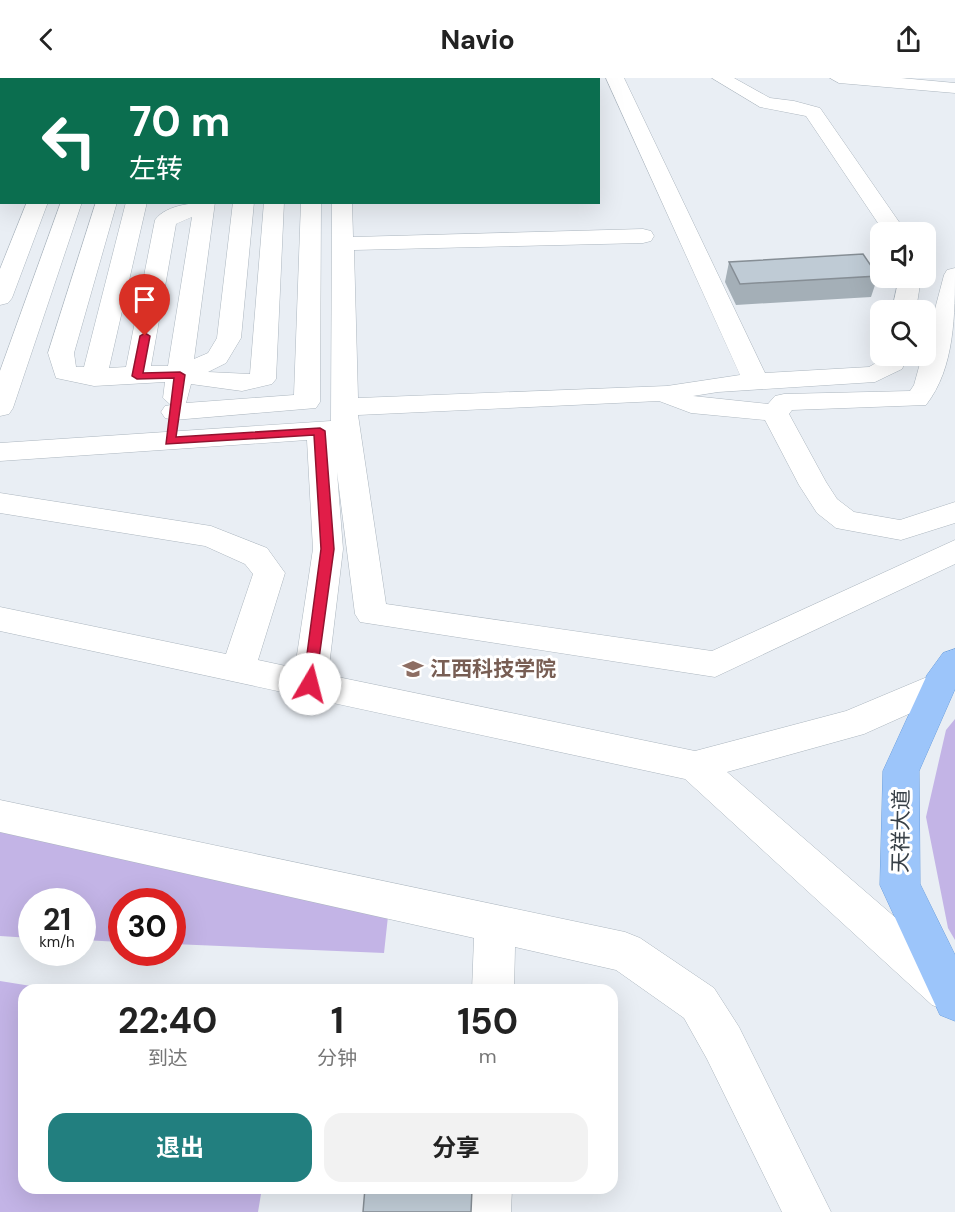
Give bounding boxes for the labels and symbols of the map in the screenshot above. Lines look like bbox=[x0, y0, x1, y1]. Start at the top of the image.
pin bbox=[119, 274, 170, 336]
position arrow bbox=[278, 652, 342, 716]
place label: 江西科技学院 bbox=[430, 655, 556, 683]
school or university icon: 江西科技学院 bbox=[401, 657, 425, 681]
street label: 天祥大道 bbox=[886, 789, 916, 873]
speed limit sign: 30 bbox=[108, 888, 186, 966]

